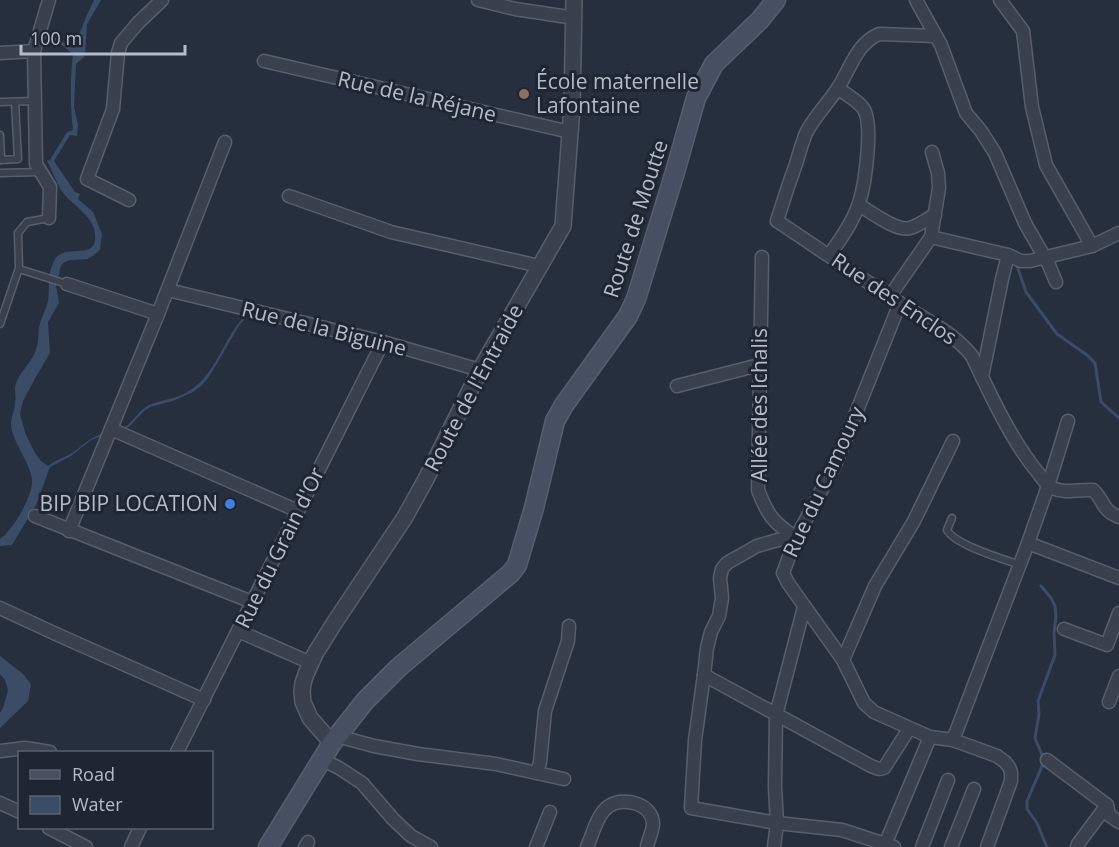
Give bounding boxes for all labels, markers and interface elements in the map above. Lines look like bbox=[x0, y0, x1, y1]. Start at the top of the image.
scale bar bbox=[21, 18, 184, 56]
text: 100 m bbox=[30, 26, 82, 50]
street label: Rue de la Réjane bbox=[335, 64, 499, 128]
place label: École maternelle Lafontaine bbox=[536, 67, 699, 119]
marker: École maternelle Lafontaine bbox=[517, 87, 531, 101]
street label: Route de Moutte bbox=[596, 136, 674, 301]
street label: Rue des Enclos bbox=[826, 246, 963, 351]
street label: Rue de la Biguine bbox=[239, 294, 409, 362]
street label: Route de l'Entraide bbox=[417, 299, 529, 476]
street label: Allée des Ichalis bbox=[745, 328, 773, 482]
street label: Rue du Camoury bbox=[776, 401, 870, 561]
street label: Rue du Grain d'Or bbox=[228, 462, 330, 633]
place label: BIP BIP LOCATION bbox=[40, 489, 218, 517]
marker: BIP BIP LOCATION bbox=[223, 497, 237, 511]
legend bbox=[18, 751, 213, 829]
text: Road bbox=[72, 762, 115, 786]
text: Water bbox=[72, 792, 123, 816]

